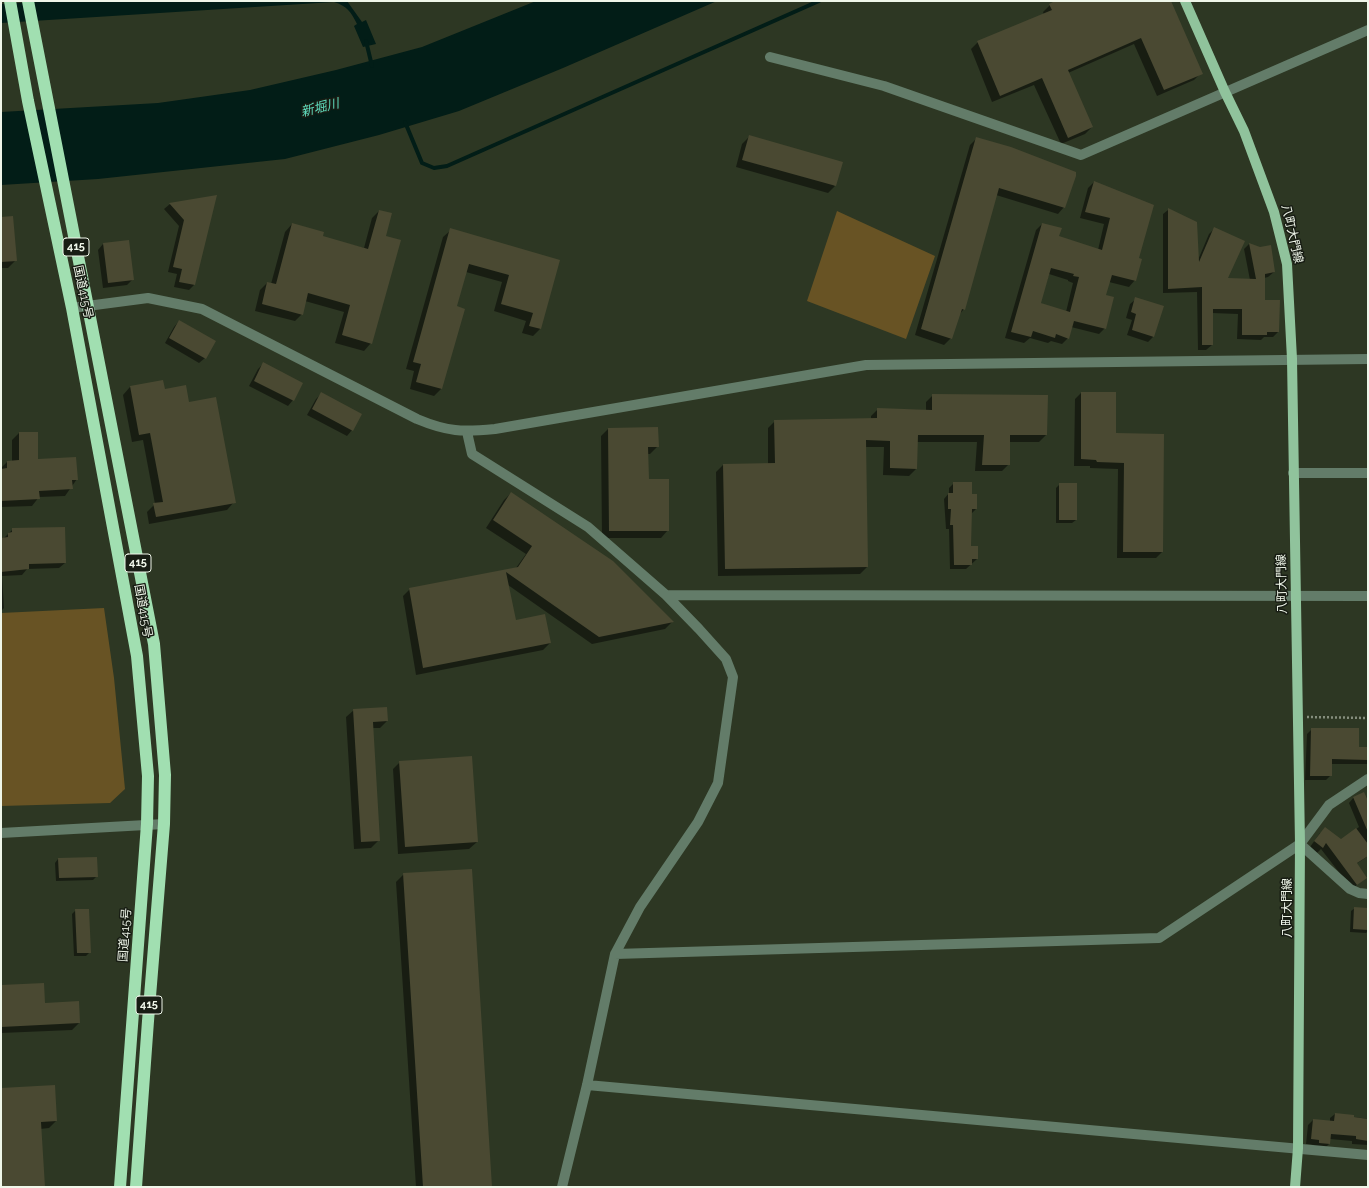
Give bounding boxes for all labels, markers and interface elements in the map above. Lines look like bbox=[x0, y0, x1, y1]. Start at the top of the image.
water label: 新堀川 bbox=[299, 96, 341, 120]
street label: 八町大門線 bbox=[1278, 203, 1306, 265]
road number: 415 bbox=[63, 238, 89, 256]
street label: 国道415号 bbox=[70, 264, 96, 320]
road number: 415 bbox=[125, 554, 151, 572]
street label: 八町大門線 bbox=[1274, 554, 1290, 614]
street label: 国道415号 bbox=[131, 583, 155, 639]
street label: 八町大門線 bbox=[1280, 878, 1294, 938]
street label: 国道415号 bbox=[116, 907, 134, 963]
road number: 415 bbox=[136, 996, 162, 1014]

